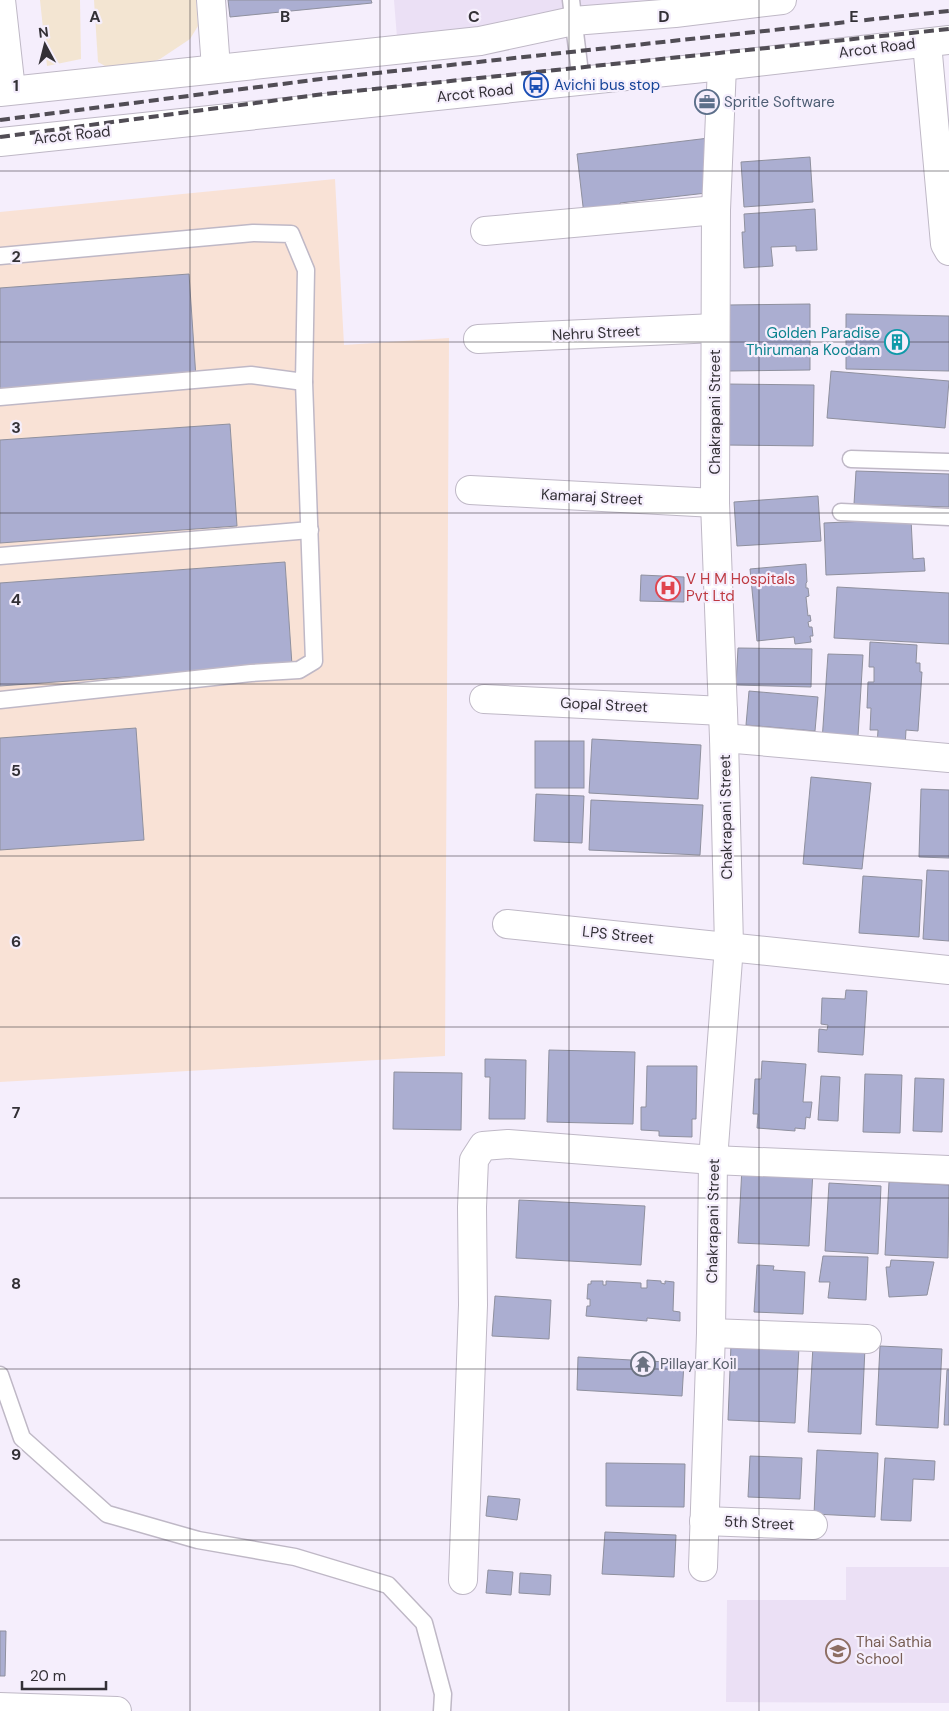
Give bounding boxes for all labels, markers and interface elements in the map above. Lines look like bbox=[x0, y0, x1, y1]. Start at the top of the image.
text: A bbox=[89, 6, 101, 27]
text: B bbox=[280, 6, 290, 27]
text: C bbox=[468, 6, 480, 27]
text: D bbox=[658, 6, 670, 27]
text: E bbox=[849, 6, 859, 27]
north arrow bbox=[20, 20, 70, 70]
text: N bbox=[37, 23, 50, 42]
street label: Arcot Road bbox=[837, 33, 917, 63]
bus stop icon: Avichi bus stop bbox=[523, 72, 549, 98]
text: 1 bbox=[13, 75, 19, 96]
place label: Avichi bus stop bbox=[554, 75, 660, 95]
street label: Arcot Road bbox=[436, 79, 514, 107]
office icon: Spritle Software bbox=[694, 89, 720, 115]
place label: Spritle Software bbox=[724, 92, 835, 112]
street label: Arcot Road bbox=[33, 121, 111, 149]
text: 2 bbox=[11, 246, 21, 267]
street label: Nehru Street bbox=[551, 321, 641, 345]
place label: Golden Paradise Thirumana Koodam bbox=[746, 323, 880, 360]
building icon: Golden Paradise Thirumana Koodam bbox=[884, 329, 910, 355]
street label: Chakrapani Street bbox=[705, 349, 725, 475]
text: 3 bbox=[11, 417, 21, 438]
street label: Kamaraj Street bbox=[541, 484, 644, 510]
place label: V H M Hospitals Pvt Ltd bbox=[686, 569, 795, 606]
hospital icon: V H M Hospitals Pvt Ltd bbox=[655, 575, 681, 601]
text: 4 bbox=[11, 589, 21, 610]
street label: Gopal Street bbox=[560, 693, 648, 717]
street label: Chakrapani Street bbox=[715, 754, 737, 880]
text: 5 bbox=[11, 760, 21, 781]
street label: LPS Street bbox=[581, 921, 655, 949]
text: 6 bbox=[11, 931, 21, 952]
text: 7 bbox=[12, 1102, 21, 1123]
street label: Chakrapani Street bbox=[702, 1158, 724, 1284]
text: 8 bbox=[11, 1273, 21, 1294]
temple icon: Pillayar Koil bbox=[630, 1351, 656, 1377]
place label: Pillayar Koil bbox=[660, 1354, 737, 1374]
text: 9 bbox=[11, 1444, 21, 1465]
street label: 5th Street bbox=[723, 1511, 795, 1535]
place label: Thai Sathia School bbox=[856, 1632, 932, 1669]
school or university icon: Thai Sathia School bbox=[825, 1638, 851, 1664]
scale bar bbox=[22, 1658, 106, 1690]
text: 20 m bbox=[30, 1666, 66, 1686]

